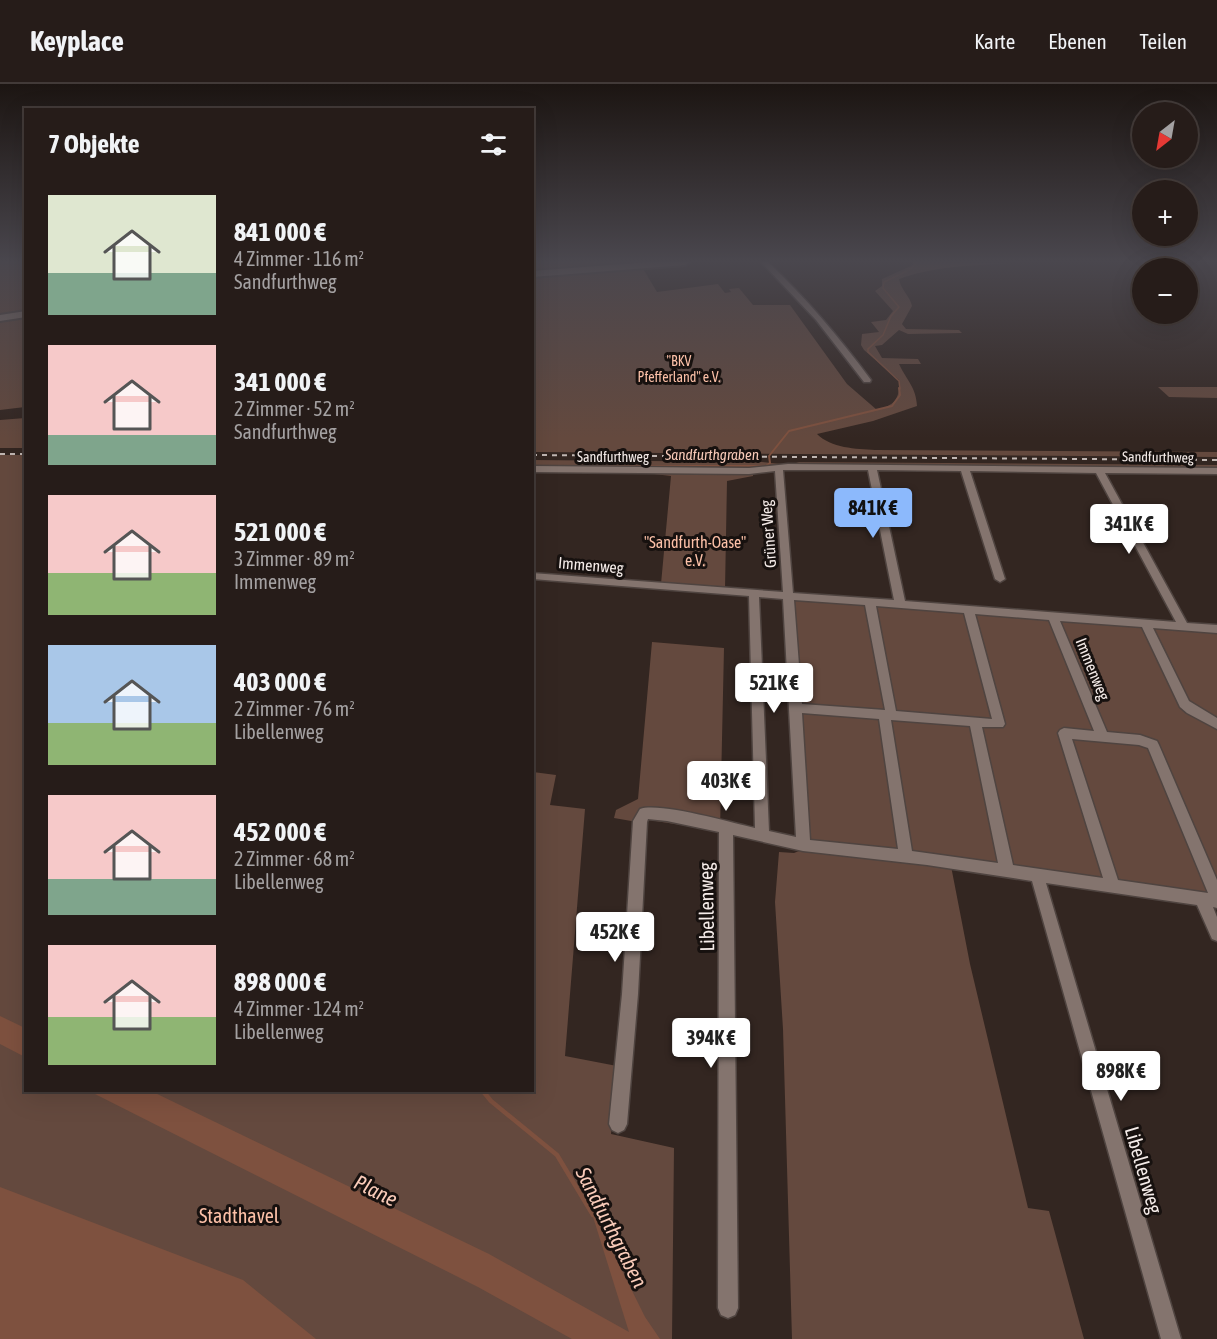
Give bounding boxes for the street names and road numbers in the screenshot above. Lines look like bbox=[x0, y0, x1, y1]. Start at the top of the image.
street label: Sandfurthweg bbox=[1122, 448, 1194, 466]
street label: Sandfurthweg bbox=[577, 449, 649, 465]
street label: Grüner Weg bbox=[757, 499, 780, 569]
street label: Immenweg bbox=[557, 553, 625, 578]
street label: Immenweg bbox=[1071, 635, 1114, 703]
street label: Libellenweg bbox=[694, 862, 718, 952]
street label: Libellenweg bbox=[1121, 1124, 1167, 1217]

